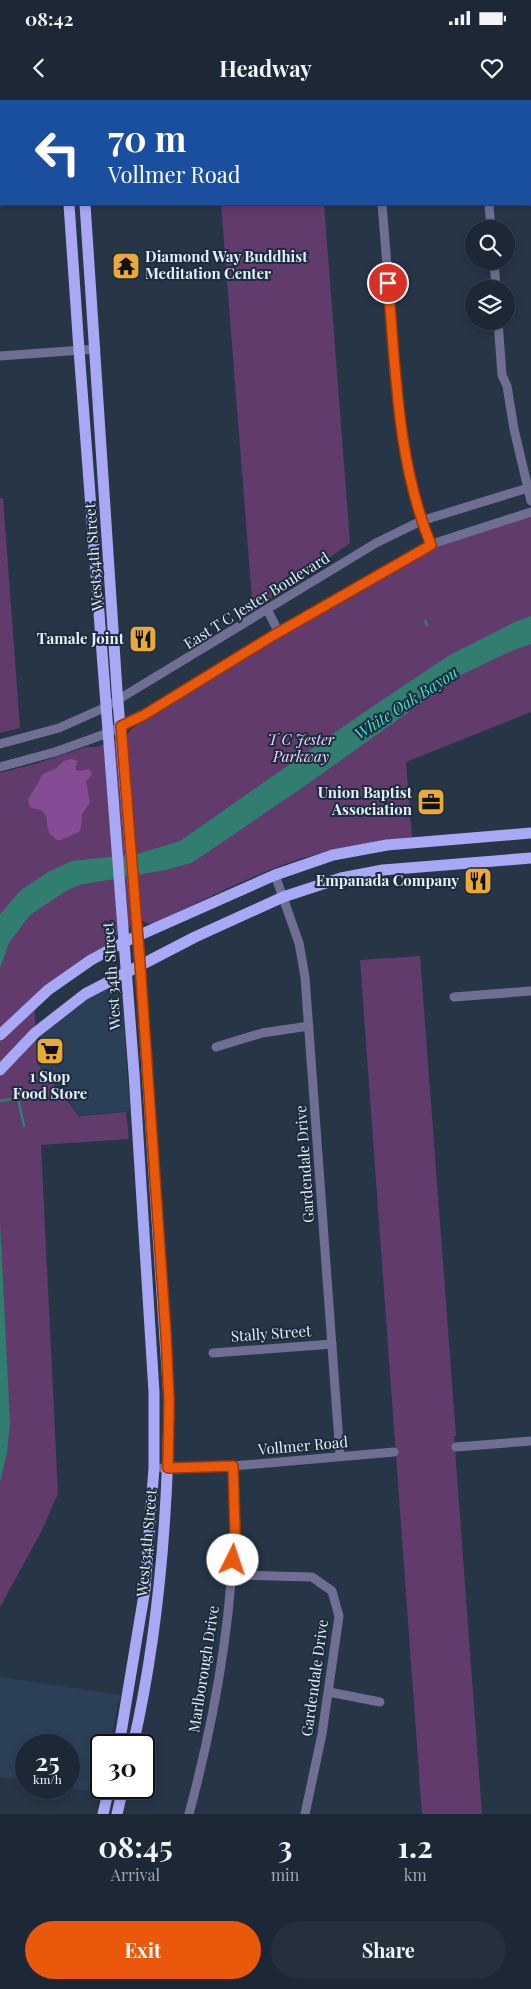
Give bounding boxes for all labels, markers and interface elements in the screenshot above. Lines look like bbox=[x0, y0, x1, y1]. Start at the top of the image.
text: 08:42 bbox=[25, 5, 73, 31]
text: Headway bbox=[219, 53, 312, 83]
icon: back bbox=[25, 54, 53, 82]
icon: heart bbox=[478, 54, 506, 82]
text: 70 m bbox=[108, 114, 186, 161]
icon: left bbox=[25, 120, 90, 185]
text: Vollmer Road bbox=[108, 159, 241, 189]
map controls bbox=[465, 220, 515, 330]
button: search bbox=[465, 220, 515, 270]
place label: Diamond Way Buddhist Meditation Center bbox=[145, 246, 308, 283]
temple icon: Diamond Way Buddhist Meditation Center bbox=[111, 251, 141, 281]
pin bbox=[367, 262, 409, 304]
icon: arrive bbox=[374, 269, 402, 297]
button: layers bbox=[465, 280, 515, 330]
street label: West 34th Street bbox=[79, 502, 107, 613]
street label: East T C Jester Boulevard bbox=[180, 547, 333, 653]
restaurant icon: Tamale Joint bbox=[128, 624, 158, 654]
place label: Tamale Joint bbox=[37, 628, 125, 648]
water label: White Oak Bayou bbox=[350, 661, 462, 744]
park label: T C Jester Parkway bbox=[268, 729, 335, 766]
place label: Union Baptist Association bbox=[318, 782, 413, 819]
office icon: Union Baptist Association bbox=[416, 787, 446, 817]
restaurant icon: Empanada Company bbox=[463, 866, 493, 896]
place label: Empanada Company bbox=[316, 870, 459, 890]
street label: West 34th Street bbox=[97, 921, 125, 1032]
supermarket icon: 1 Stop Food Store bbox=[35, 1036, 65, 1066]
place label: 1 Stop Food Store bbox=[13, 1066, 88, 1103]
street label: Gardendale Drive bbox=[290, 1105, 318, 1224]
street label: Stally Street bbox=[230, 1320, 313, 1346]
street label: Vollmer Road bbox=[256, 1431, 349, 1459]
street label: West 34th Street bbox=[131, 1488, 161, 1599]
position arrow bbox=[206, 1533, 258, 1585]
street label: Marlborough Drive bbox=[183, 1604, 223, 1734]
street label: Gardendale Drive bbox=[296, 1618, 332, 1738]
speed limit sign: 30 bbox=[90, 1734, 155, 1799]
text: 25 bbox=[35, 1744, 60, 1777]
text: km/h bbox=[33, 1771, 62, 1787]
text: 08:45 bbox=[98, 1826, 173, 1866]
text: 3 bbox=[278, 1826, 292, 1866]
text: 1.2 bbox=[398, 1826, 433, 1866]
text: Arrival bbox=[111, 1864, 160, 1885]
text: min bbox=[271, 1864, 299, 1885]
text: km bbox=[404, 1864, 427, 1885]
button: Exit bbox=[25, 1921, 261, 1979]
button: Share bbox=[271, 1921, 506, 1979]

